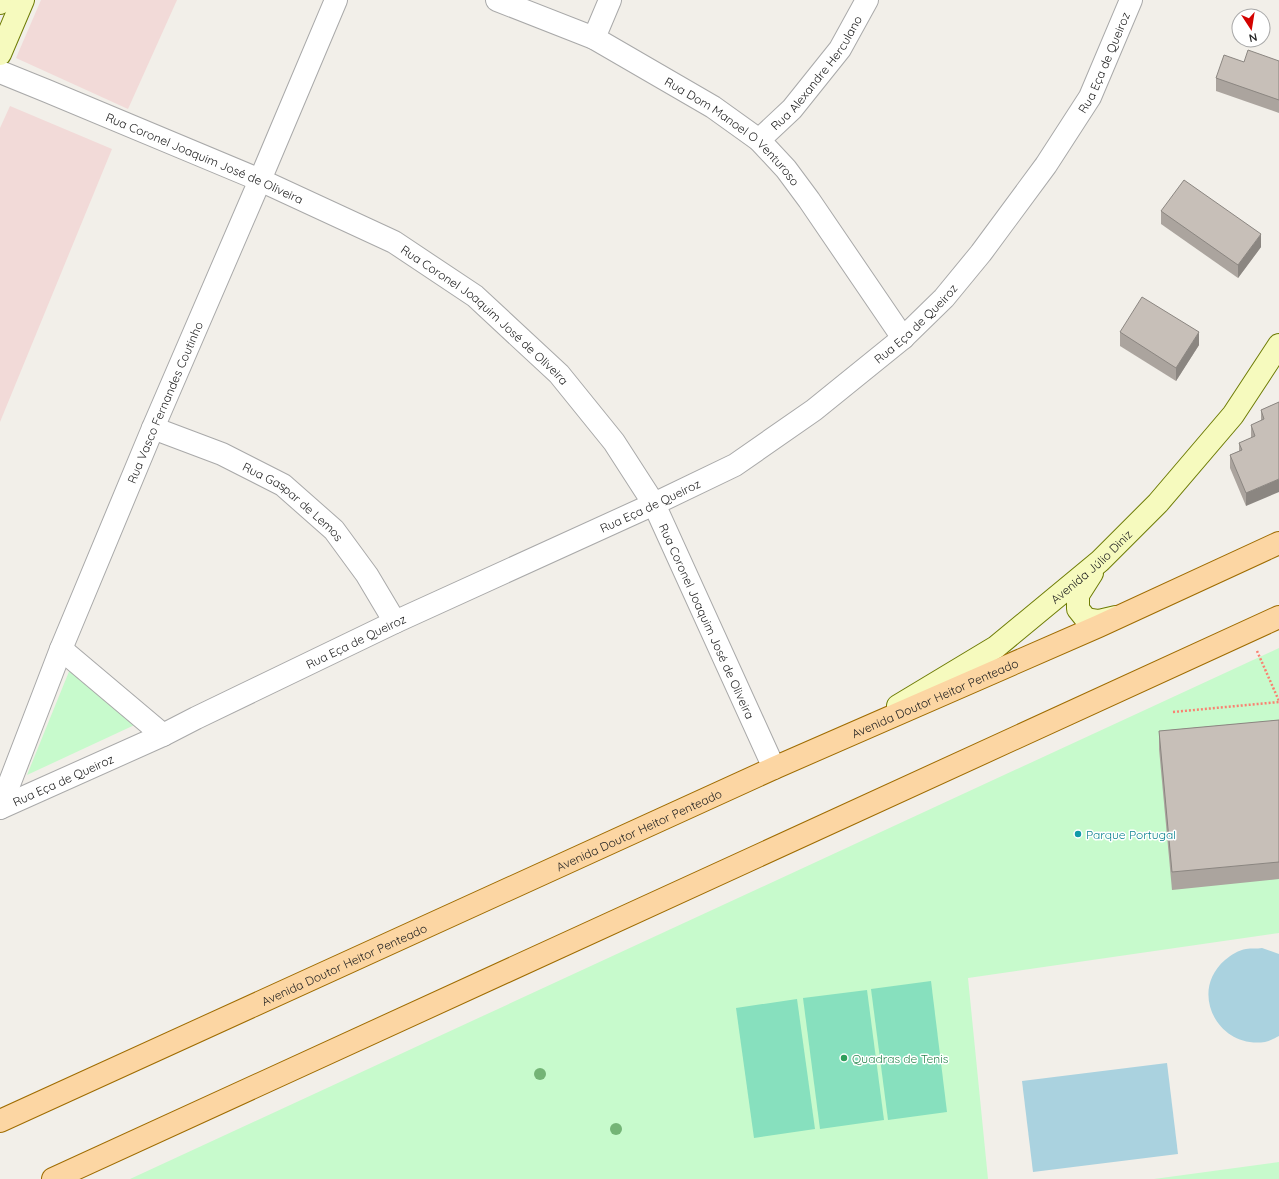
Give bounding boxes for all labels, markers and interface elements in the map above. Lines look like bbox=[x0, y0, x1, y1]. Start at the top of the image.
north arrow bbox=[1231, 8, 1271, 48]
street label: Rua Eça de Queiroz bbox=[1074, 9, 1133, 116]
street label: Rua Alexandre Herculano bbox=[767, 13, 865, 133]
text: N bbox=[1248, 30, 1258, 45]
street label: Rua Dom Manoel O Venturoso bbox=[662, 73, 803, 188]
street label: Rua Coronel Joaquim José de Oliveira bbox=[104, 109, 306, 207]
street label: Rua Coronel Joaquim José de Oliveira bbox=[398, 241, 572, 388]
street label: Rua Eça de Queiroz bbox=[871, 280, 960, 366]
street label: Rua Vasco Fernandes Coutinho bbox=[123, 319, 206, 485]
street label: Rua Gaspar de Lemos bbox=[240, 458, 347, 544]
street label: Rua Eça de Queiroz bbox=[597, 475, 703, 535]
street label: Rua Coronel Joaquim José de Oliveira bbox=[656, 521, 758, 721]
street label: Avenida Júlio Diniz bbox=[1047, 526, 1135, 606]
street label: Rua Eça de Queiroz bbox=[303, 611, 408, 671]
street label: Avenida Doutor Heitor Penteado bbox=[849, 655, 1020, 741]
street label: Rua Eça de Queiroz bbox=[10, 751, 116, 809]
street label: Avenida Doutor Heitor Penteado bbox=[554, 785, 724, 874]
place label: Parque Portugal bbox=[1086, 827, 1176, 842]
marker: Parque Portugal bbox=[1073, 829, 1083, 839]
street label: Avenida Doutor Heitor Penteado bbox=[259, 920, 429, 1008]
place label: Quadras de Tenis bbox=[852, 1051, 949, 1066]
marker: Quadras de Tenis bbox=[839, 1053, 849, 1063]

